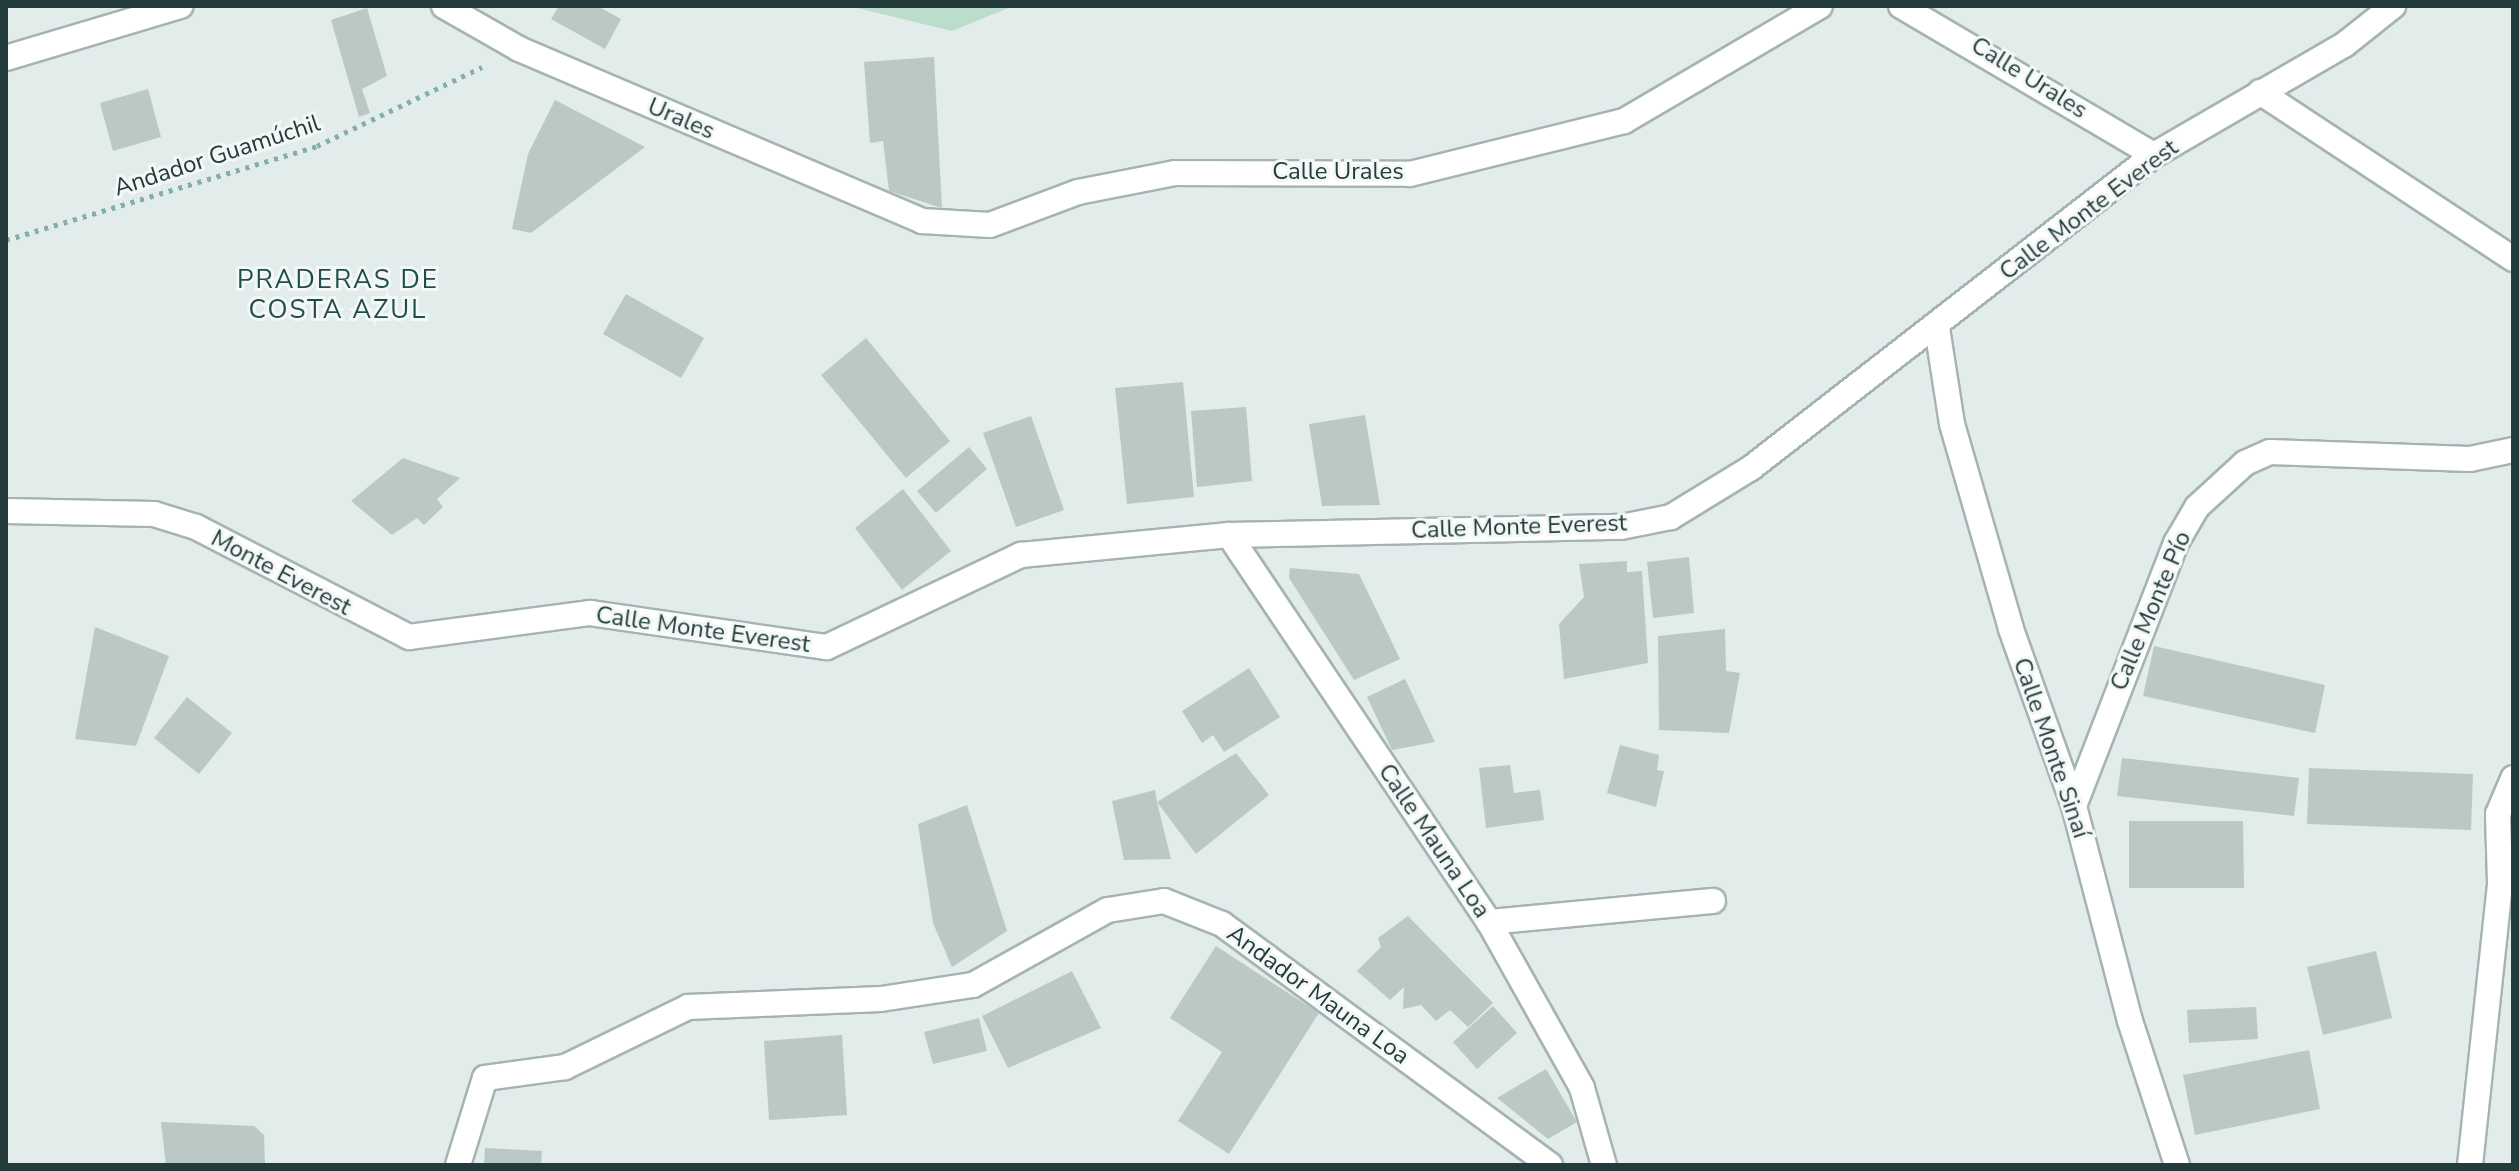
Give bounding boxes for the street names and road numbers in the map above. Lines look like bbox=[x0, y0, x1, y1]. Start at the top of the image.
street label: Calle Urales bbox=[1966, 31, 2092, 125]
street label: Urales bbox=[643, 92, 719, 146]
street label: Andador Guamúchil bbox=[110, 109, 324, 203]
street label: Calle Monte Everest bbox=[1994, 134, 2184, 286]
street label: Calle Urales bbox=[1272, 158, 1404, 186]
street label: Calle Monte Everest bbox=[1411, 509, 1627, 545]
street label: Monte Everest bbox=[206, 524, 356, 622]
street label: Calle Monte Pío bbox=[2104, 527, 2198, 695]
street label: Calle Monte Everest bbox=[594, 601, 812, 659]
street label: Calle Monte Sinaí bbox=[2007, 654, 2095, 842]
street label: Calle Mauna Loa bbox=[1372, 758, 1496, 924]
street label: Andador Mauna Loa bbox=[1221, 919, 1415, 1071]

